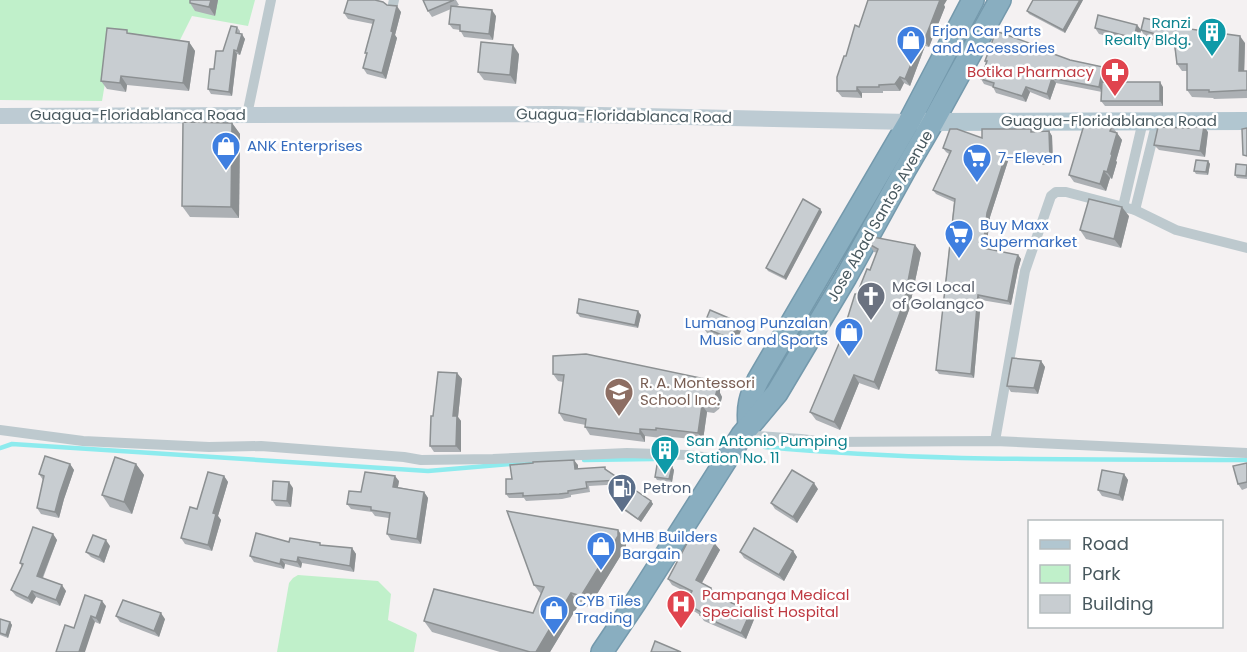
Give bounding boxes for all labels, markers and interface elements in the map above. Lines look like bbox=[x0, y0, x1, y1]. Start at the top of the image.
place label: Ranzi Realty Bldg. bbox=[1105, 12, 1191, 50]
building icon: Ranzi Realty Bldg. bbox=[1196, 16, 1228, 58]
place label: Erjon Car Parts and Accessories bbox=[932, 20, 1055, 58]
shop icon: Erjon Car Parts and Accessories bbox=[895, 24, 927, 66]
pharmacy icon: Botika Pharmacy bbox=[1099, 56, 1131, 98]
place label: Botika Pharmacy bbox=[967, 61, 1095, 82]
street label: Guagua-Floridablanca Road bbox=[516, 103, 732, 128]
street label: Guagua-Floridablanca Road bbox=[30, 104, 246, 125]
street label: Guagua-Floridablanca Road bbox=[1001, 110, 1217, 131]
street label: Jose Abad Santos Avenue bbox=[822, 126, 937, 305]
shop icon: ANK Enterprises bbox=[210, 130, 242, 172]
place label: ANK Enterprises bbox=[247, 135, 363, 156]
supermarket icon: 7-Eleven bbox=[961, 142, 993, 184]
place label: 7-Eleven bbox=[998, 147, 1062, 168]
place label: Buy Maxx Supermarket bbox=[980, 214, 1077, 252]
supermarket icon: Buy Maxx Supermarket bbox=[943, 218, 975, 260]
place label: MCGI Local of Golangco bbox=[892, 276, 984, 314]
church icon: MCGI Local of Golangco bbox=[855, 280, 887, 322]
place label: Lumanog Punzalan Music and Sports bbox=[685, 312, 828, 350]
shop icon: Lumanog Punzalan Music and Sports bbox=[833, 316, 865, 358]
place label: R. A. Montessori School Inc. bbox=[640, 372, 755, 410]
school or university icon: R. A. Montessori School Inc. bbox=[603, 376, 635, 418]
place label: San Antonio Pumping Station No. 11 bbox=[686, 430, 848, 468]
building icon: San Antonio Pumping Station No. 11 bbox=[649, 434, 681, 476]
fuel station icon: Petron bbox=[606, 472, 638, 514]
place label: Petron bbox=[643, 477, 691, 498]
legend bbox=[1028, 520, 1223, 628]
place label: MHB Builders Bargain bbox=[622, 526, 718, 564]
shop icon: MHB Builders Bargain bbox=[585, 530, 617, 572]
text: Road bbox=[1082, 531, 1129, 556]
text: Park bbox=[1082, 561, 1121, 586]
place label: Pampanga Medical Specialist Hospital bbox=[702, 584, 849, 622]
hospital icon: Pampanga Medical Specialist Hospital bbox=[665, 588, 697, 630]
place label: CYB Tiles Trading bbox=[575, 590, 641, 628]
text: Building bbox=[1082, 591, 1154, 616]
shop icon: CYB Tiles Trading bbox=[538, 594, 570, 636]

